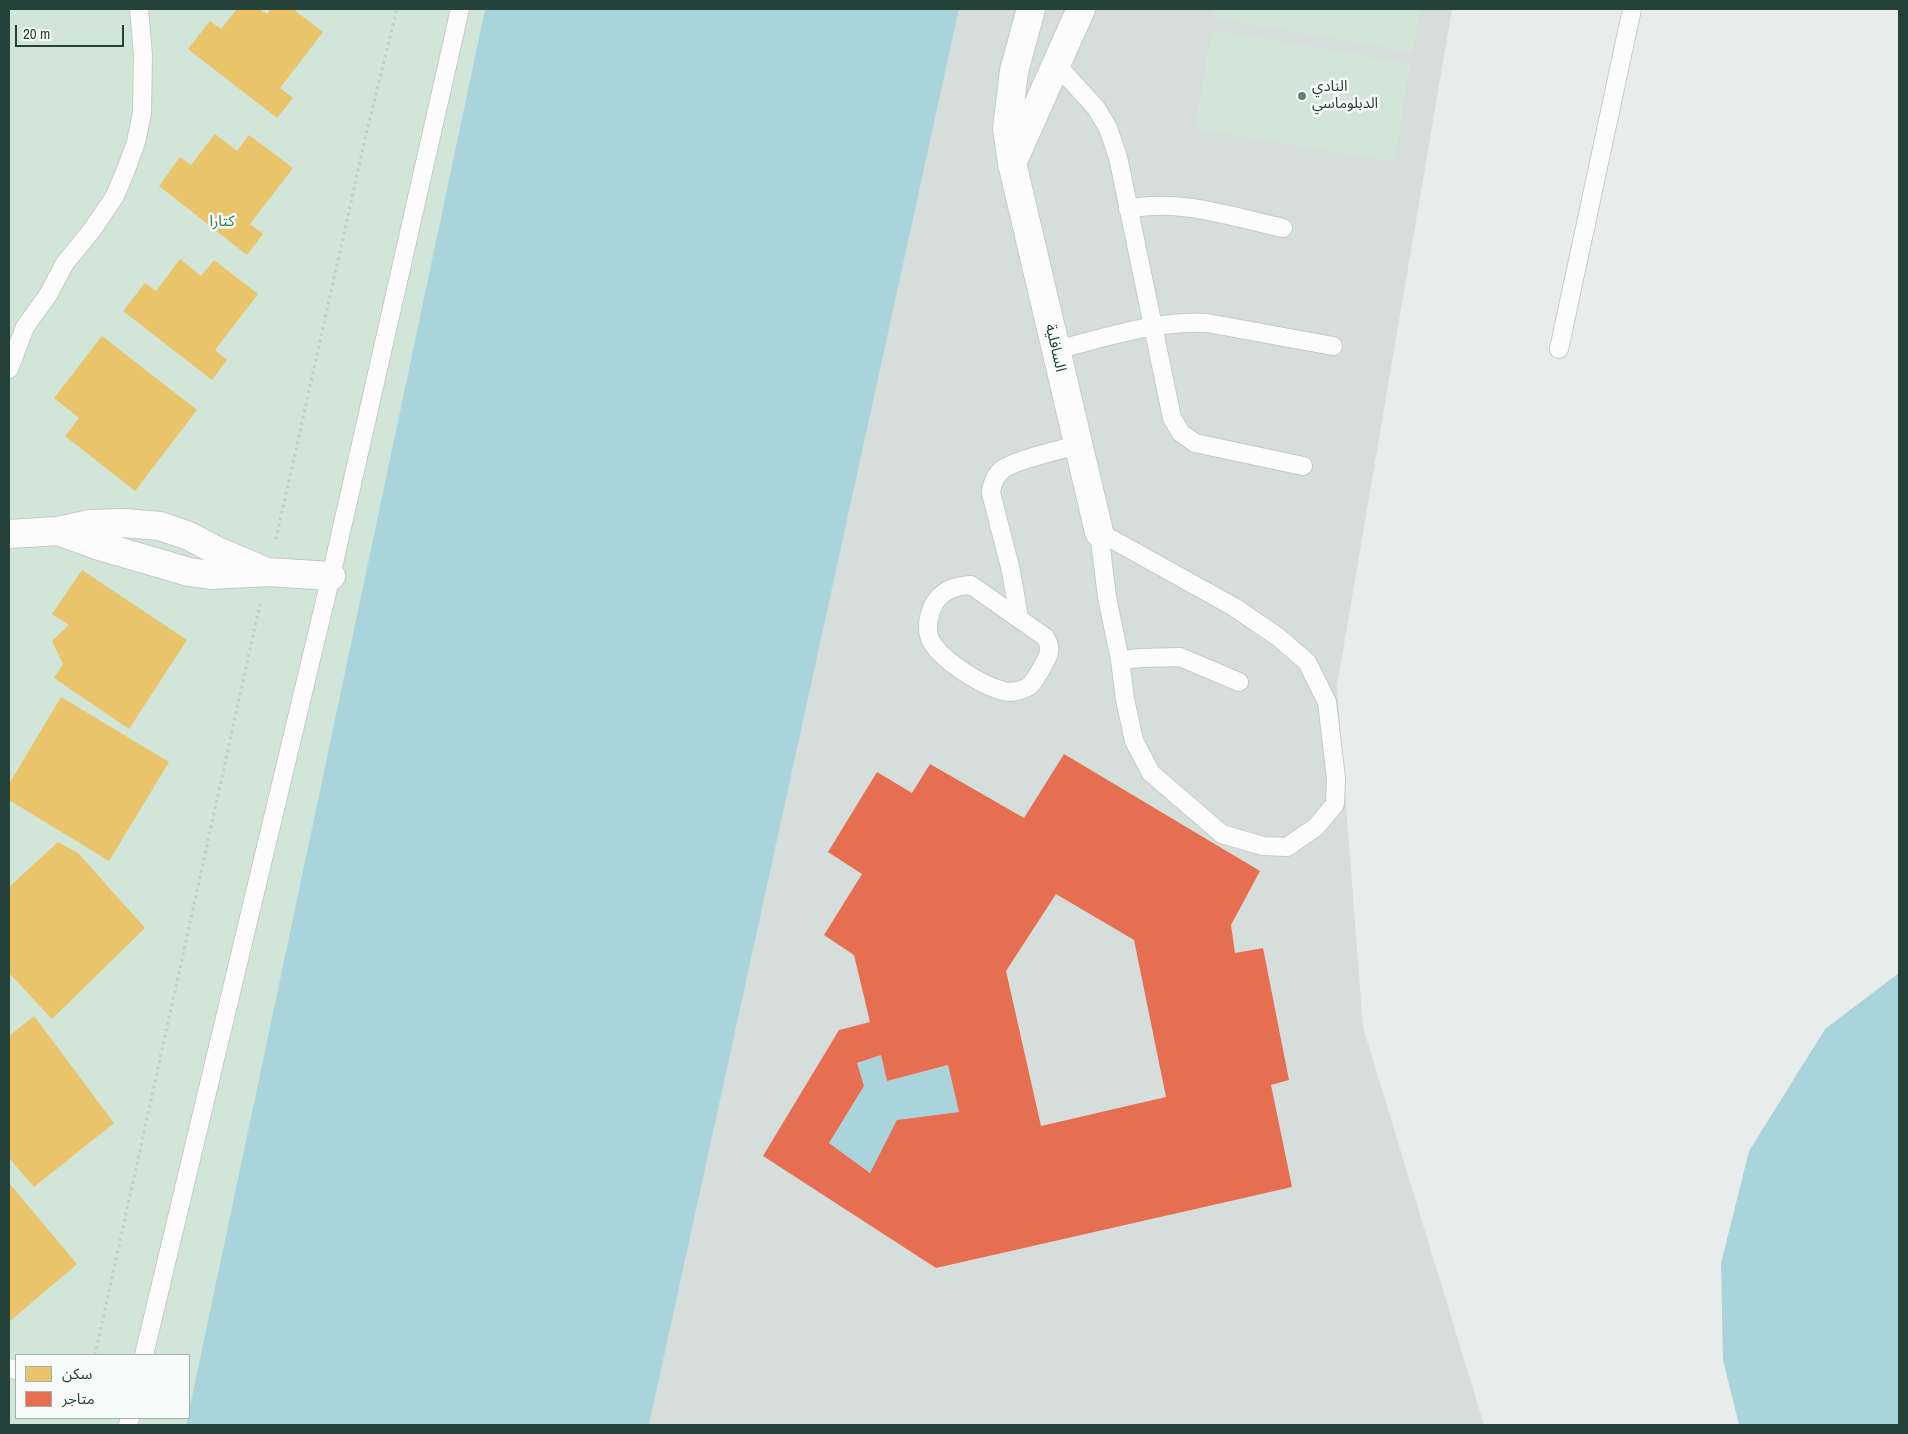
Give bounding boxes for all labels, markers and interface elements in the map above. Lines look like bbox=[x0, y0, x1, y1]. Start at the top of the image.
scale bar bbox=[18, 15, 126, 47]
text: 20 m bbox=[23, 23, 50, 44]
place label: النادي الدبلوماسي bbox=[1312, 78, 1378, 113]
marker: النادي الدبلوماسي bbox=[1296, 90, 1308, 102]
park label: كتارا bbox=[210, 213, 234, 231]
street label: السافلية bbox=[1041, 322, 1069, 374]
legend bbox=[15, 1354, 190, 1419]
text: سكن bbox=[62, 1363, 92, 1384]
text: متاجر bbox=[62, 1388, 95, 1409]

